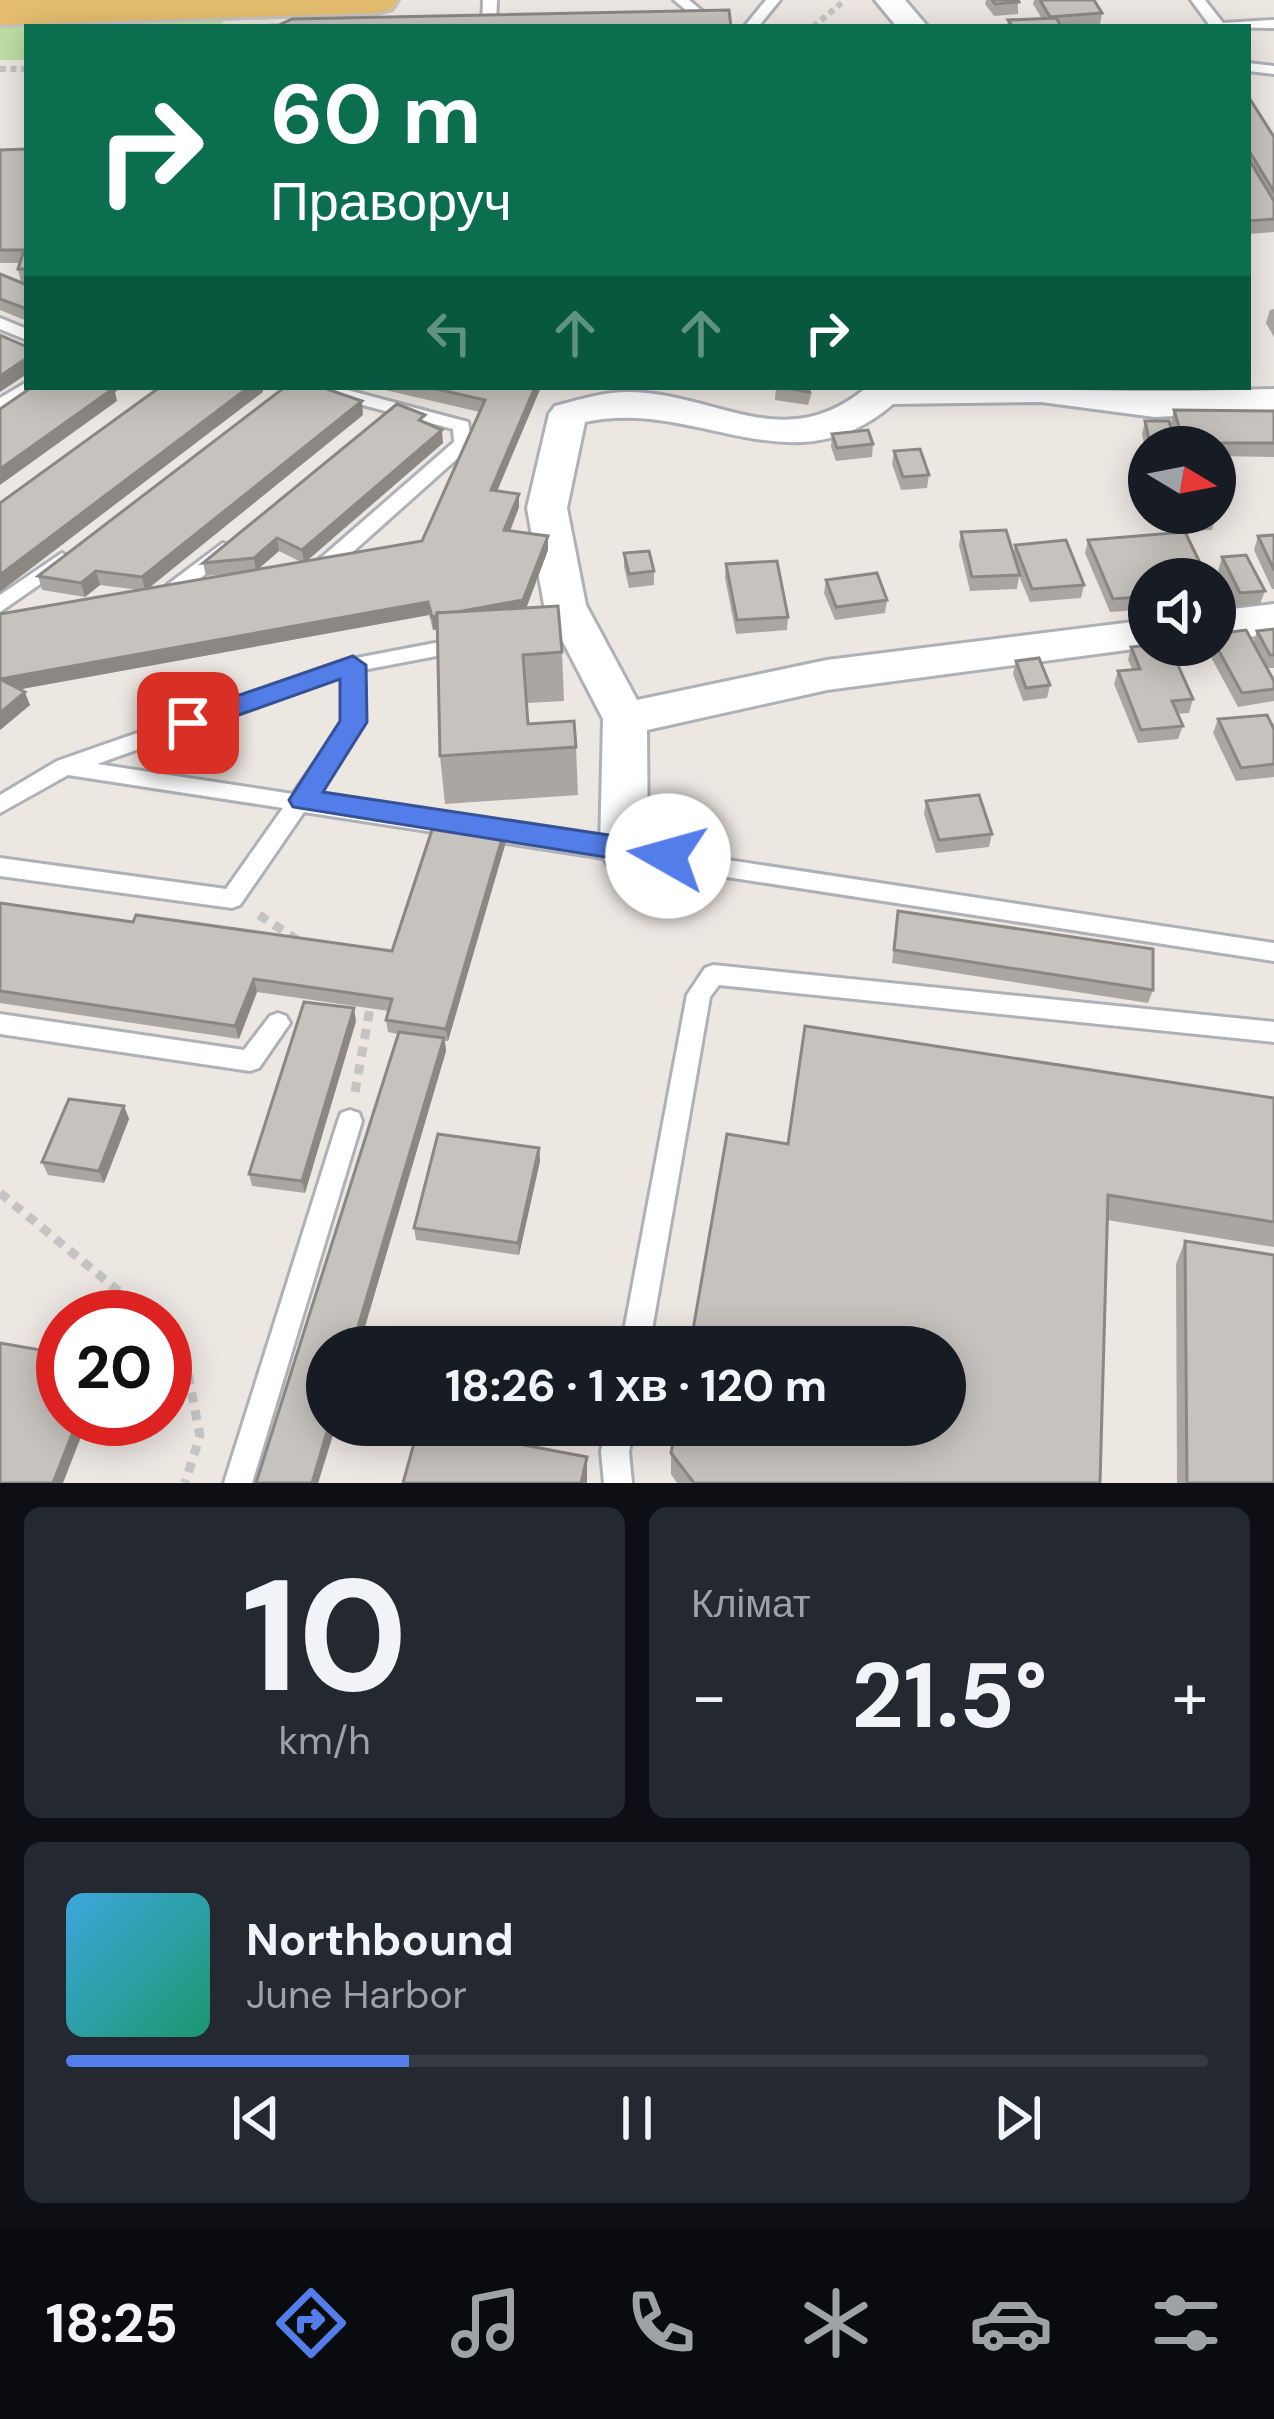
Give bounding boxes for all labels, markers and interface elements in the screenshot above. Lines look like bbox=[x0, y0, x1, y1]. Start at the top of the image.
text: 60 m bbox=[270, 60, 481, 169]
icon: right bbox=[72, 72, 228, 228]
text: Праворуч bbox=[270, 166, 512, 237]
icon: left bbox=[416, 300, 482, 366]
icon: ahead bbox=[542, 300, 608, 366]
icon: ahead bbox=[668, 300, 734, 366]
icon: right bbox=[794, 300, 860, 366]
north arrow bbox=[1128, 426, 1236, 534]
map controls bbox=[1128, 426, 1236, 666]
button: sound bbox=[1128, 558, 1236, 666]
pin bbox=[137, 672, 239, 774]
icon: arrive bbox=[155, 690, 221, 756]
position arrow bbox=[605, 793, 731, 919]
speed limit sign: 20 bbox=[36, 1290, 192, 1446]
text: 18:26 · 1 хв · 120 m bbox=[445, 1356, 827, 1415]
text: 10 bbox=[241, 1535, 408, 1738]
text: Клімат bbox=[691, 1578, 811, 1629]
text: 21.5° bbox=[851, 1638, 1048, 1755]
text: − bbox=[691, 1654, 727, 1739]
text: + bbox=[1172, 1654, 1208, 1739]
text: km/h bbox=[278, 1715, 371, 1766]
text: Northbound bbox=[246, 1910, 514, 1969]
text: June Harbor bbox=[246, 1969, 467, 2020]
icon: previous bbox=[223, 2085, 289, 2151]
icon: pause bbox=[604, 2085, 670, 2151]
icon: next bbox=[985, 2085, 1051, 2151]
icon: directions bbox=[269, 2281, 353, 2365]
icon: music bbox=[444, 2281, 528, 2365]
icon: phone bbox=[619, 2281, 703, 2365]
icon: climate bbox=[794, 2281, 878, 2365]
icon: car bbox=[969, 2281, 1053, 2365]
icon: filters bbox=[1144, 2281, 1228, 2365]
text: 18:25 bbox=[46, 2288, 178, 2359]

